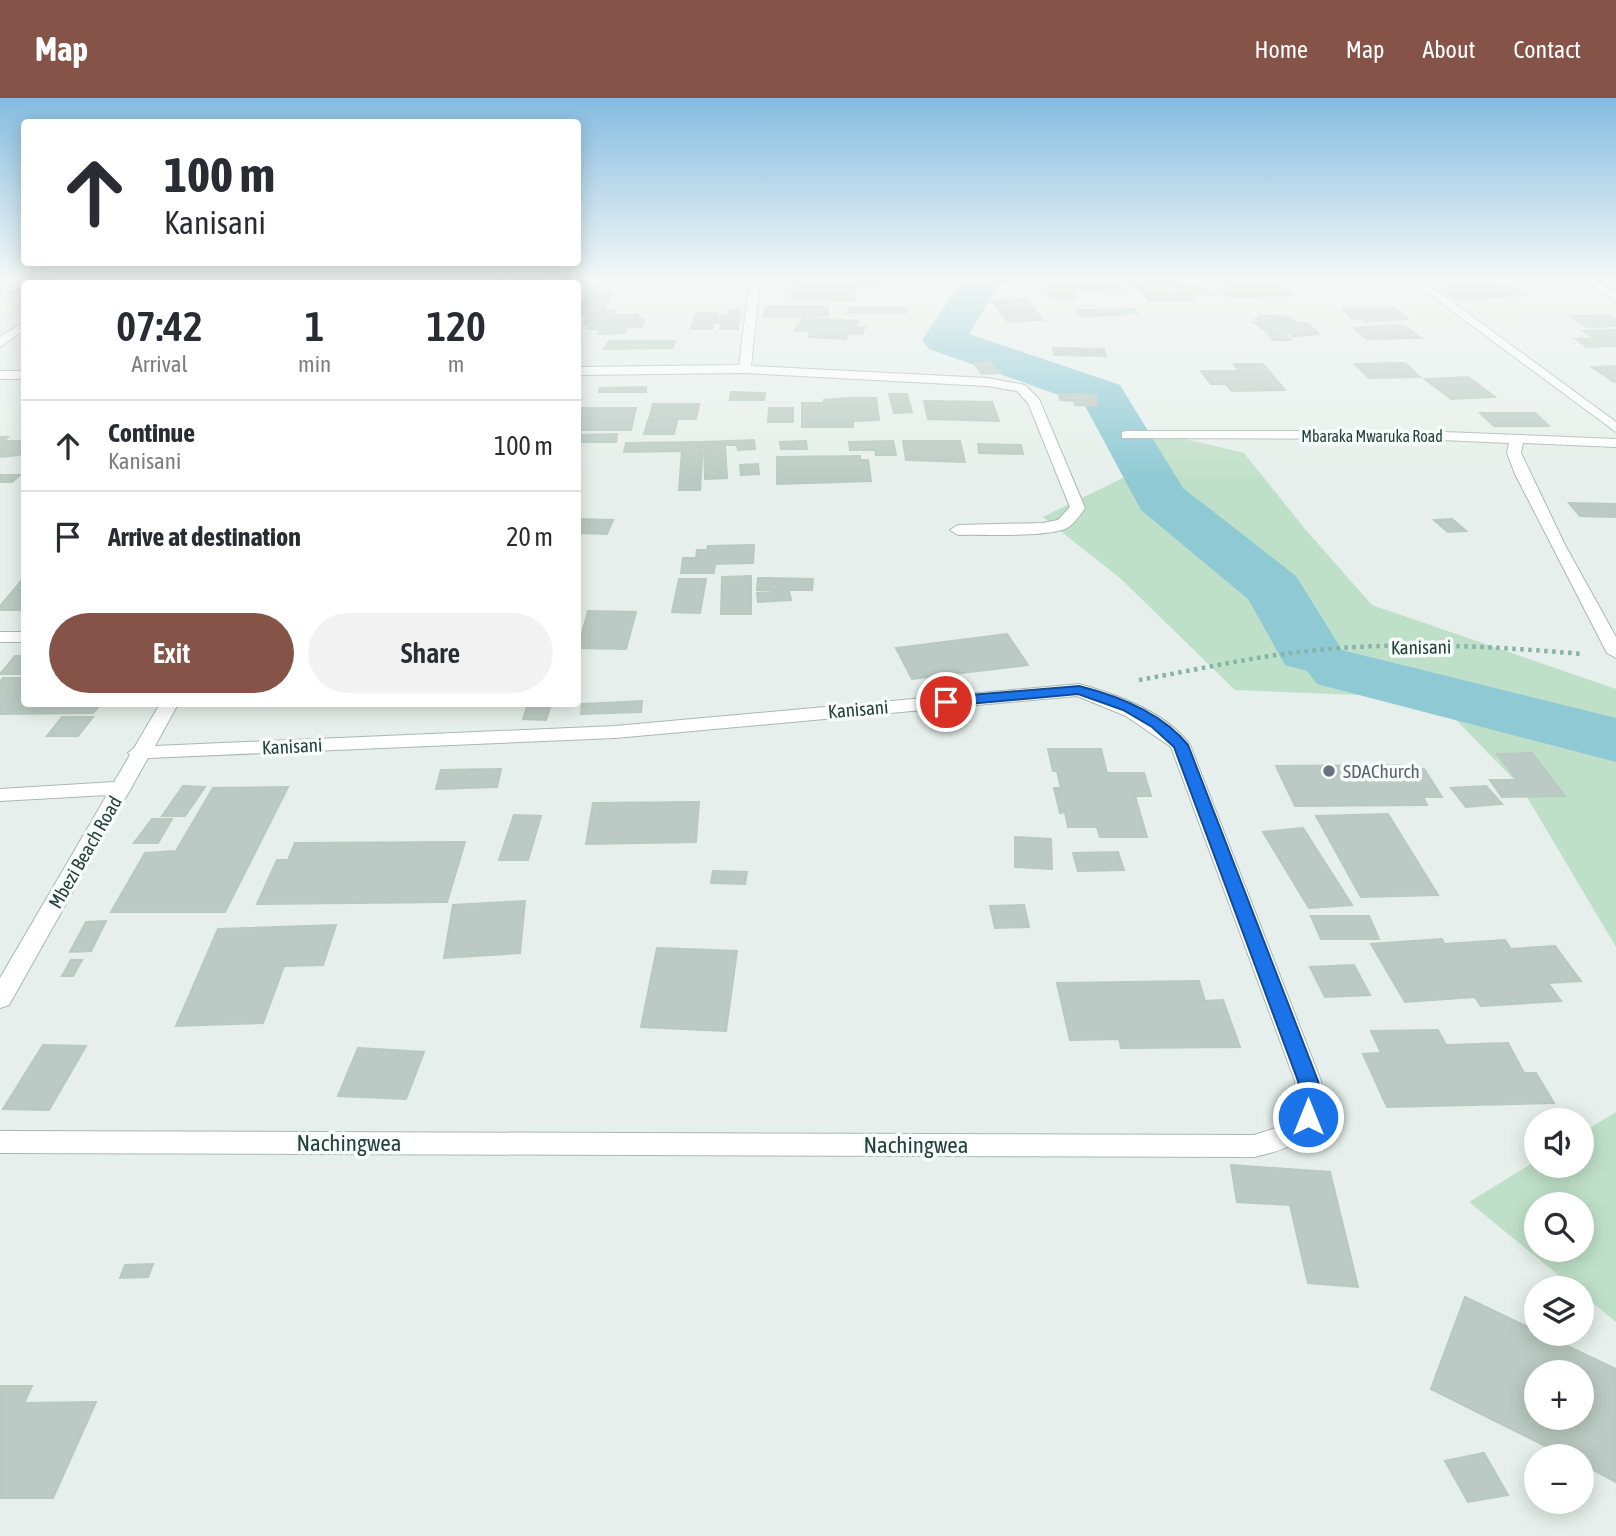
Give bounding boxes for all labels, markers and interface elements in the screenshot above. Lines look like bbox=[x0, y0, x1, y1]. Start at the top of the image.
text: Map bbox=[35, 30, 88, 68]
text: Home bbox=[1254, 36, 1308, 63]
text: Map bbox=[1346, 36, 1384, 63]
text: About bbox=[1422, 36, 1475, 63]
text: Contact bbox=[1513, 36, 1581, 63]
text: 100 m bbox=[164, 146, 275, 202]
icon: ahead bbox=[49, 147, 140, 238]
text: Kanisani bbox=[164, 204, 266, 241]
text: 07:42 bbox=[116, 302, 203, 350]
text: 1 bbox=[305, 302, 324, 350]
text: 120 bbox=[426, 302, 486, 350]
text: Arrival bbox=[131, 351, 188, 377]
text: min bbox=[298, 351, 331, 377]
text: m bbox=[448, 351, 464, 377]
text: Continue bbox=[108, 418, 195, 448]
icon: ahead bbox=[49, 427, 87, 465]
street label: Mbaraka Mwaruka Road bbox=[1301, 427, 1443, 445]
text: 100 m bbox=[494, 431, 553, 461]
text: Kanisani bbox=[108, 448, 181, 474]
icon: arrive bbox=[49, 518, 87, 556]
text: Arrive at destination bbox=[108, 522, 301, 552]
text: 20 m bbox=[506, 522, 553, 552]
button: Exit bbox=[49, 613, 294, 693]
button: Share bbox=[308, 613, 553, 693]
street label: Kanisani bbox=[1391, 635, 1451, 659]
pin bbox=[916, 672, 976, 732]
icon: arrive bbox=[927, 683, 965, 721]
street label: Kanisani bbox=[827, 695, 889, 723]
street label: Kanisani bbox=[261, 733, 323, 759]
place label: SDAChurch bbox=[1343, 760, 1420, 782]
marker: SDAChurch bbox=[1321, 763, 1337, 779]
street label: Mbezi Beach Road bbox=[44, 792, 126, 912]
position arrow bbox=[1271, 1080, 1345, 1154]
map controls bbox=[1524, 1108, 1594, 1514]
button: sound bbox=[1524, 1108, 1594, 1178]
street label: Nachingwea bbox=[297, 1130, 401, 1156]
street label: Nachingwea bbox=[864, 1132, 968, 1158]
button: search bbox=[1524, 1192, 1594, 1262]
button: layers bbox=[1524, 1276, 1594, 1346]
button: + bbox=[1524, 1360, 1594, 1430]
button: − bbox=[1524, 1444, 1594, 1514]

